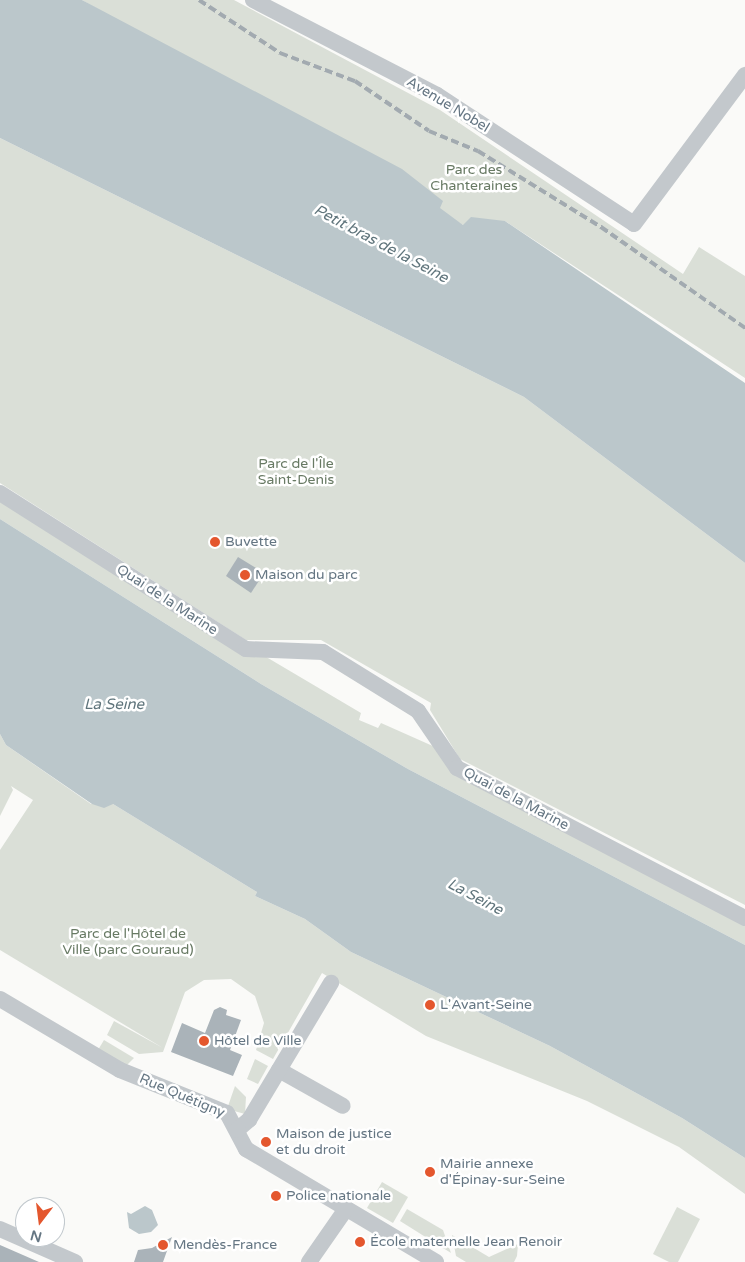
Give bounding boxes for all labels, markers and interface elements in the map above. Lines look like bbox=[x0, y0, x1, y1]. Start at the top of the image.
street label: Avenue Nobel bbox=[404, 74, 492, 136]
park label: Parc des Chanteraines bbox=[430, 162, 518, 194]
water label: Petit bras de la Seine bbox=[311, 201, 451, 287]
park label: Parc de l'Île Saint-Denis bbox=[258, 456, 334, 488]
place label: Buvette bbox=[225, 534, 277, 550]
marker: Buvette bbox=[209, 536, 221, 548]
street label: Quai de la Marine bbox=[113, 561, 221, 639]
place label: Maison du parc bbox=[255, 567, 358, 583]
marker: Maison du parc bbox=[239, 569, 251, 581]
water label: La Seine bbox=[84, 696, 144, 714]
street label: Quai de la Marine bbox=[460, 764, 572, 834]
water label: La Seine bbox=[444, 875, 506, 919]
park label: Parc de l'Hôtel de Ville (parc Gouraud) bbox=[62, 926, 194, 959]
place label: L'Avant-Seine bbox=[440, 997, 532, 1013]
marker: L'Avant-Seine bbox=[424, 999, 436, 1011]
place label: Hôtel de Ville bbox=[214, 1033, 301, 1049]
marker: Hôtel de Ville bbox=[198, 1035, 210, 1047]
street label: Rue Quétigny bbox=[137, 1070, 227, 1122]
place label: Maison de justice et du droit bbox=[276, 1126, 392, 1158]
marker: Maison de justice et du droit bbox=[260, 1136, 272, 1148]
place label: Mairie annexe d'Épinay-sur-Seine bbox=[440, 1156, 565, 1188]
marker: Mairie annexe d'Épinay-sur-Seine bbox=[424, 1166, 436, 1178]
place label: Police nationale bbox=[286, 1188, 391, 1204]
marker: Police nationale bbox=[270, 1190, 282, 1202]
north arrow bbox=[15, 1197, 65, 1247]
text: N bbox=[29, 1226, 44, 1246]
place label: École maternelle Jean Renoir bbox=[370, 1234, 562, 1250]
marker: École maternelle Jean Renoir bbox=[354, 1236, 366, 1248]
place label: Mendès-France bbox=[173, 1237, 277, 1253]
marker: Mendès-France bbox=[157, 1239, 169, 1251]

